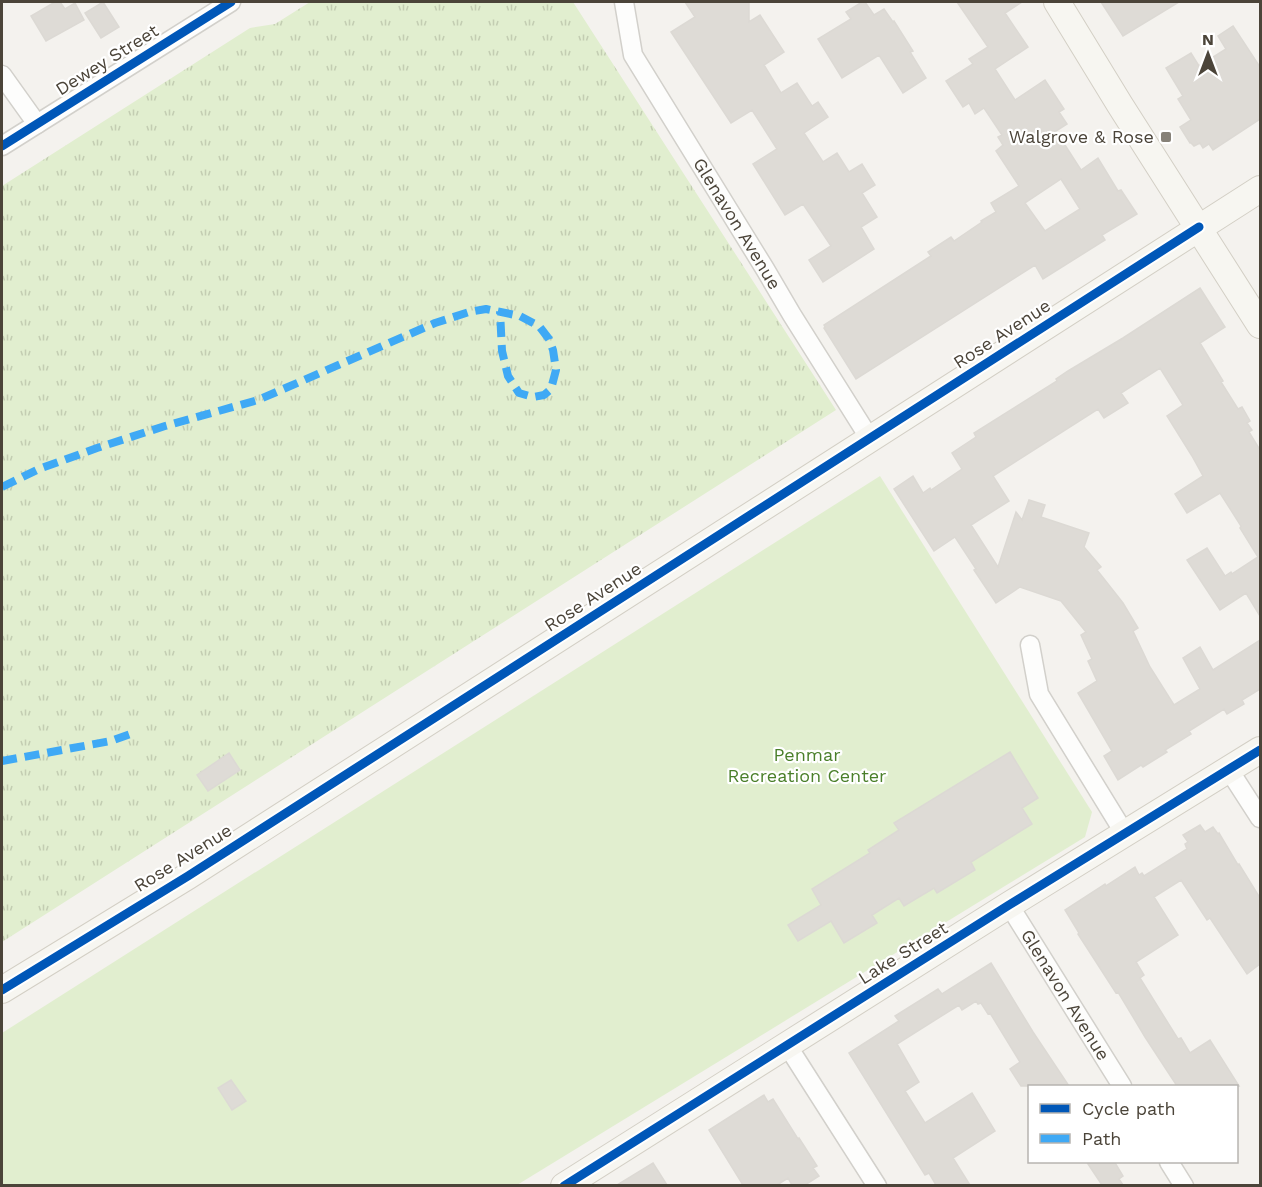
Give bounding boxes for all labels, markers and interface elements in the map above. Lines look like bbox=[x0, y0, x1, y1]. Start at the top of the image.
street label: Dewey Street bbox=[52, 19, 162, 99]
north arrow bbox=[1178, 24, 1238, 84]
text: N bbox=[1202, 30, 1214, 49]
place label: Walgrove & Rose bbox=[1009, 126, 1154, 147]
marker: Walgrove & Rose bbox=[1159, 130, 1173, 144]
street label: Glenavon Avenue bbox=[689, 154, 786, 293]
street label: Rose Avenue bbox=[949, 294, 1054, 373]
street label: Rose Avenue bbox=[540, 557, 645, 636]
park label: Penmar Recreation Center bbox=[728, 744, 886, 786]
street label: Rose Avenue bbox=[130, 819, 236, 896]
street label: Lake Street bbox=[854, 917, 952, 988]
street label: Glenavon Avenue bbox=[1017, 925, 1114, 1064]
legend bbox=[1028, 1085, 1238, 1163]
text: Cycle path bbox=[1082, 1098, 1176, 1119]
text: Path bbox=[1082, 1128, 1122, 1149]

